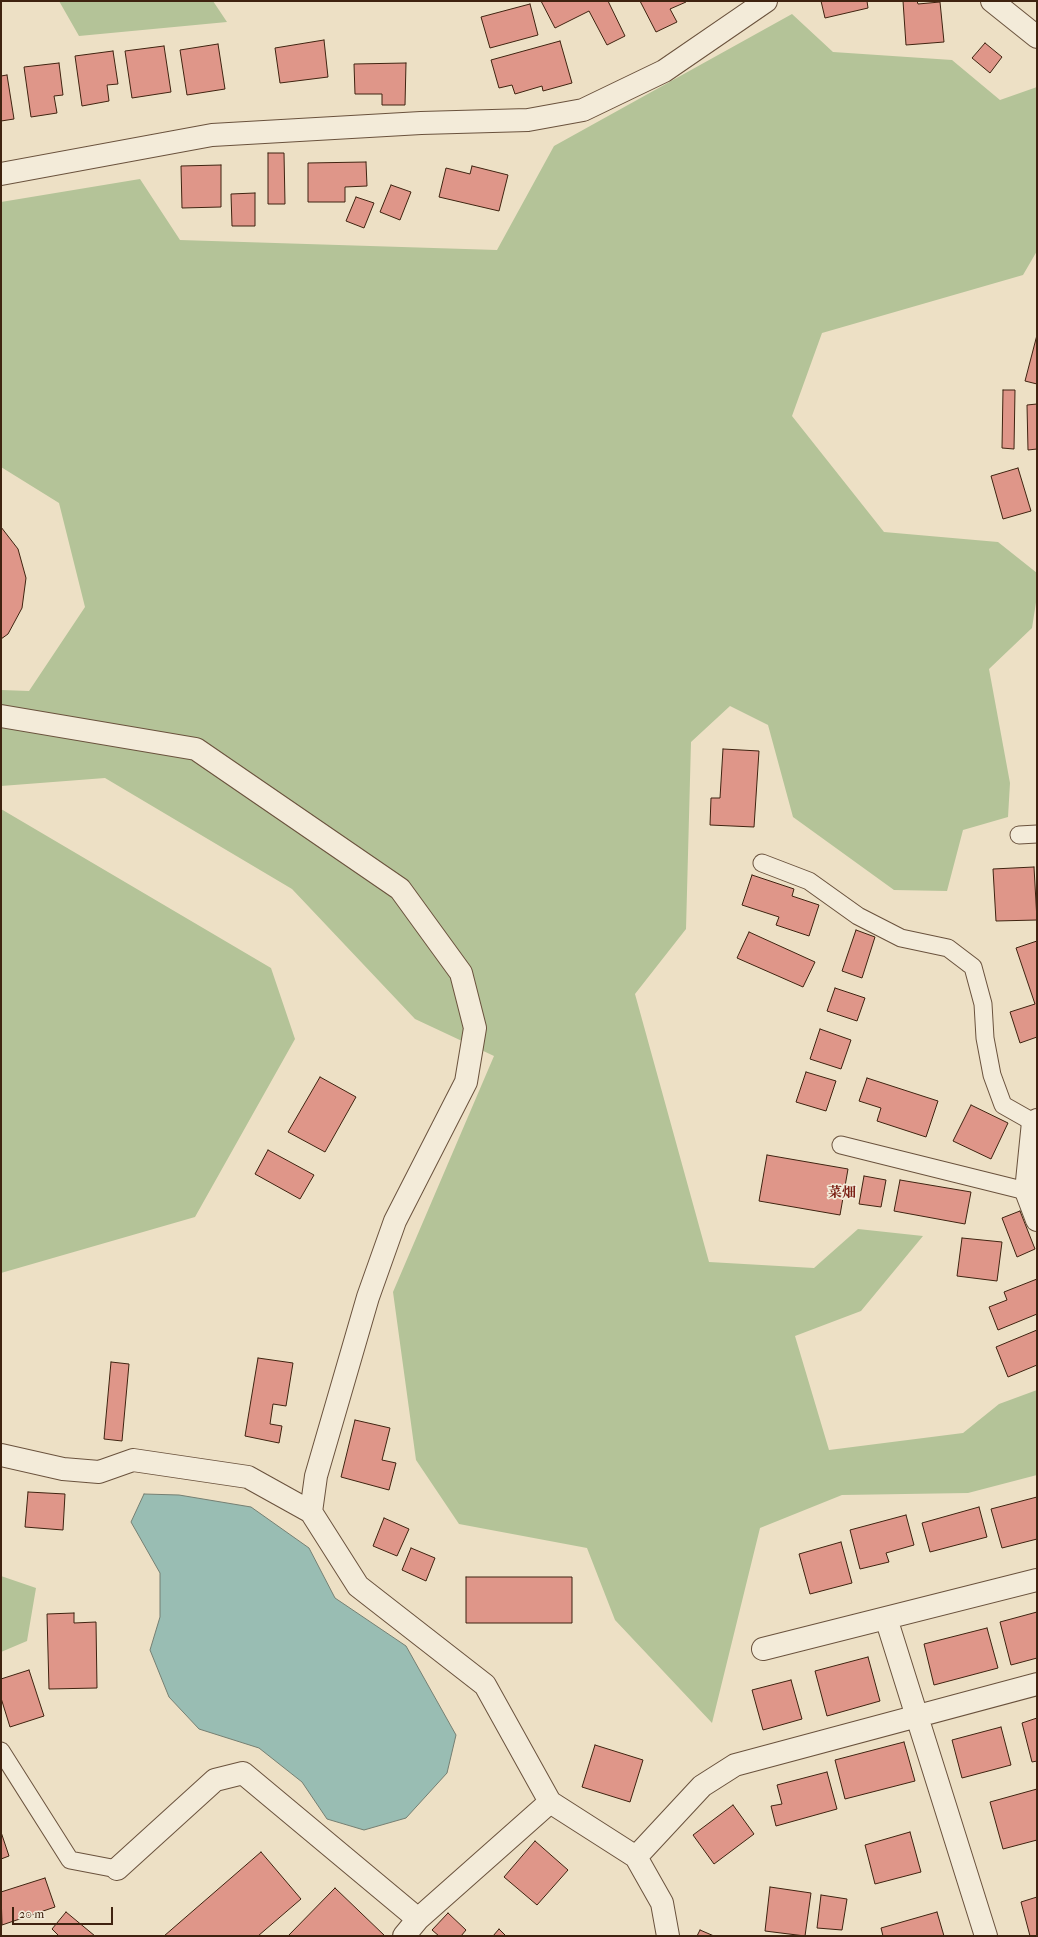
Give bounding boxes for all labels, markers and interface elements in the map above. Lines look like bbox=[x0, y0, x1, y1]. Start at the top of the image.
district label: 菜畑 bbox=[828, 1186, 856, 1202]
scale bar bbox=[14, 1899, 115, 1925]
text: 20 m bbox=[19, 1907, 44, 1921]

